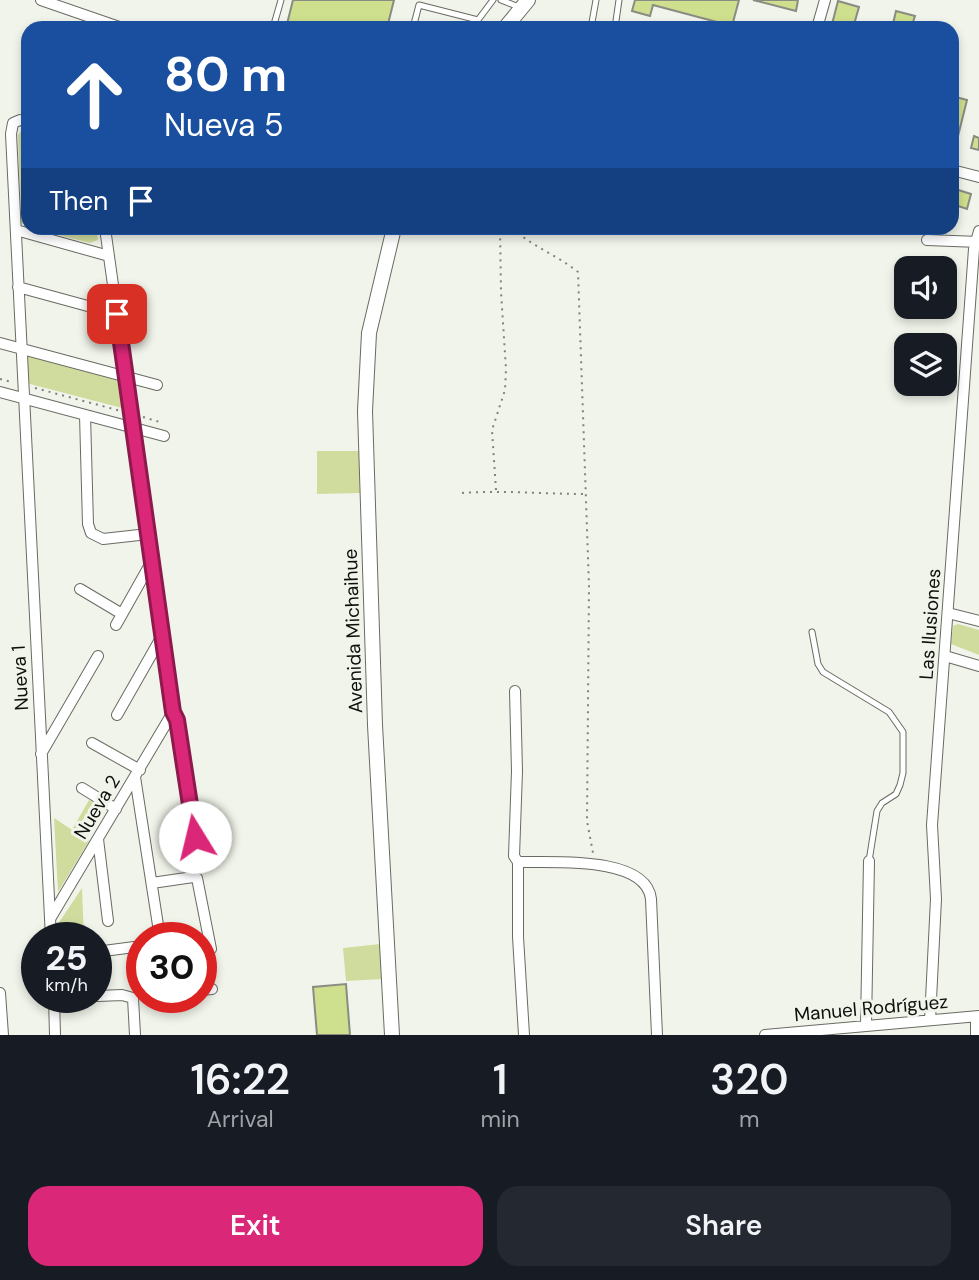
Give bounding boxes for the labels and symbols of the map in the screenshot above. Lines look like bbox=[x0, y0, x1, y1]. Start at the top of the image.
pin bbox=[87, 284, 147, 344]
street label: Avenida Michaihue bbox=[338, 548, 368, 714]
street label: Las Ilusiones bbox=[914, 568, 946, 680]
street label: Nueva 1 bbox=[6, 645, 34, 711]
street label: Nueva 2 bbox=[68, 770, 126, 844]
position arrow bbox=[158, 800, 232, 874]
speed limit sign: 30 bbox=[126, 922, 217, 1013]
street label: Manuel Rodríguez bbox=[793, 989, 949, 1027]

